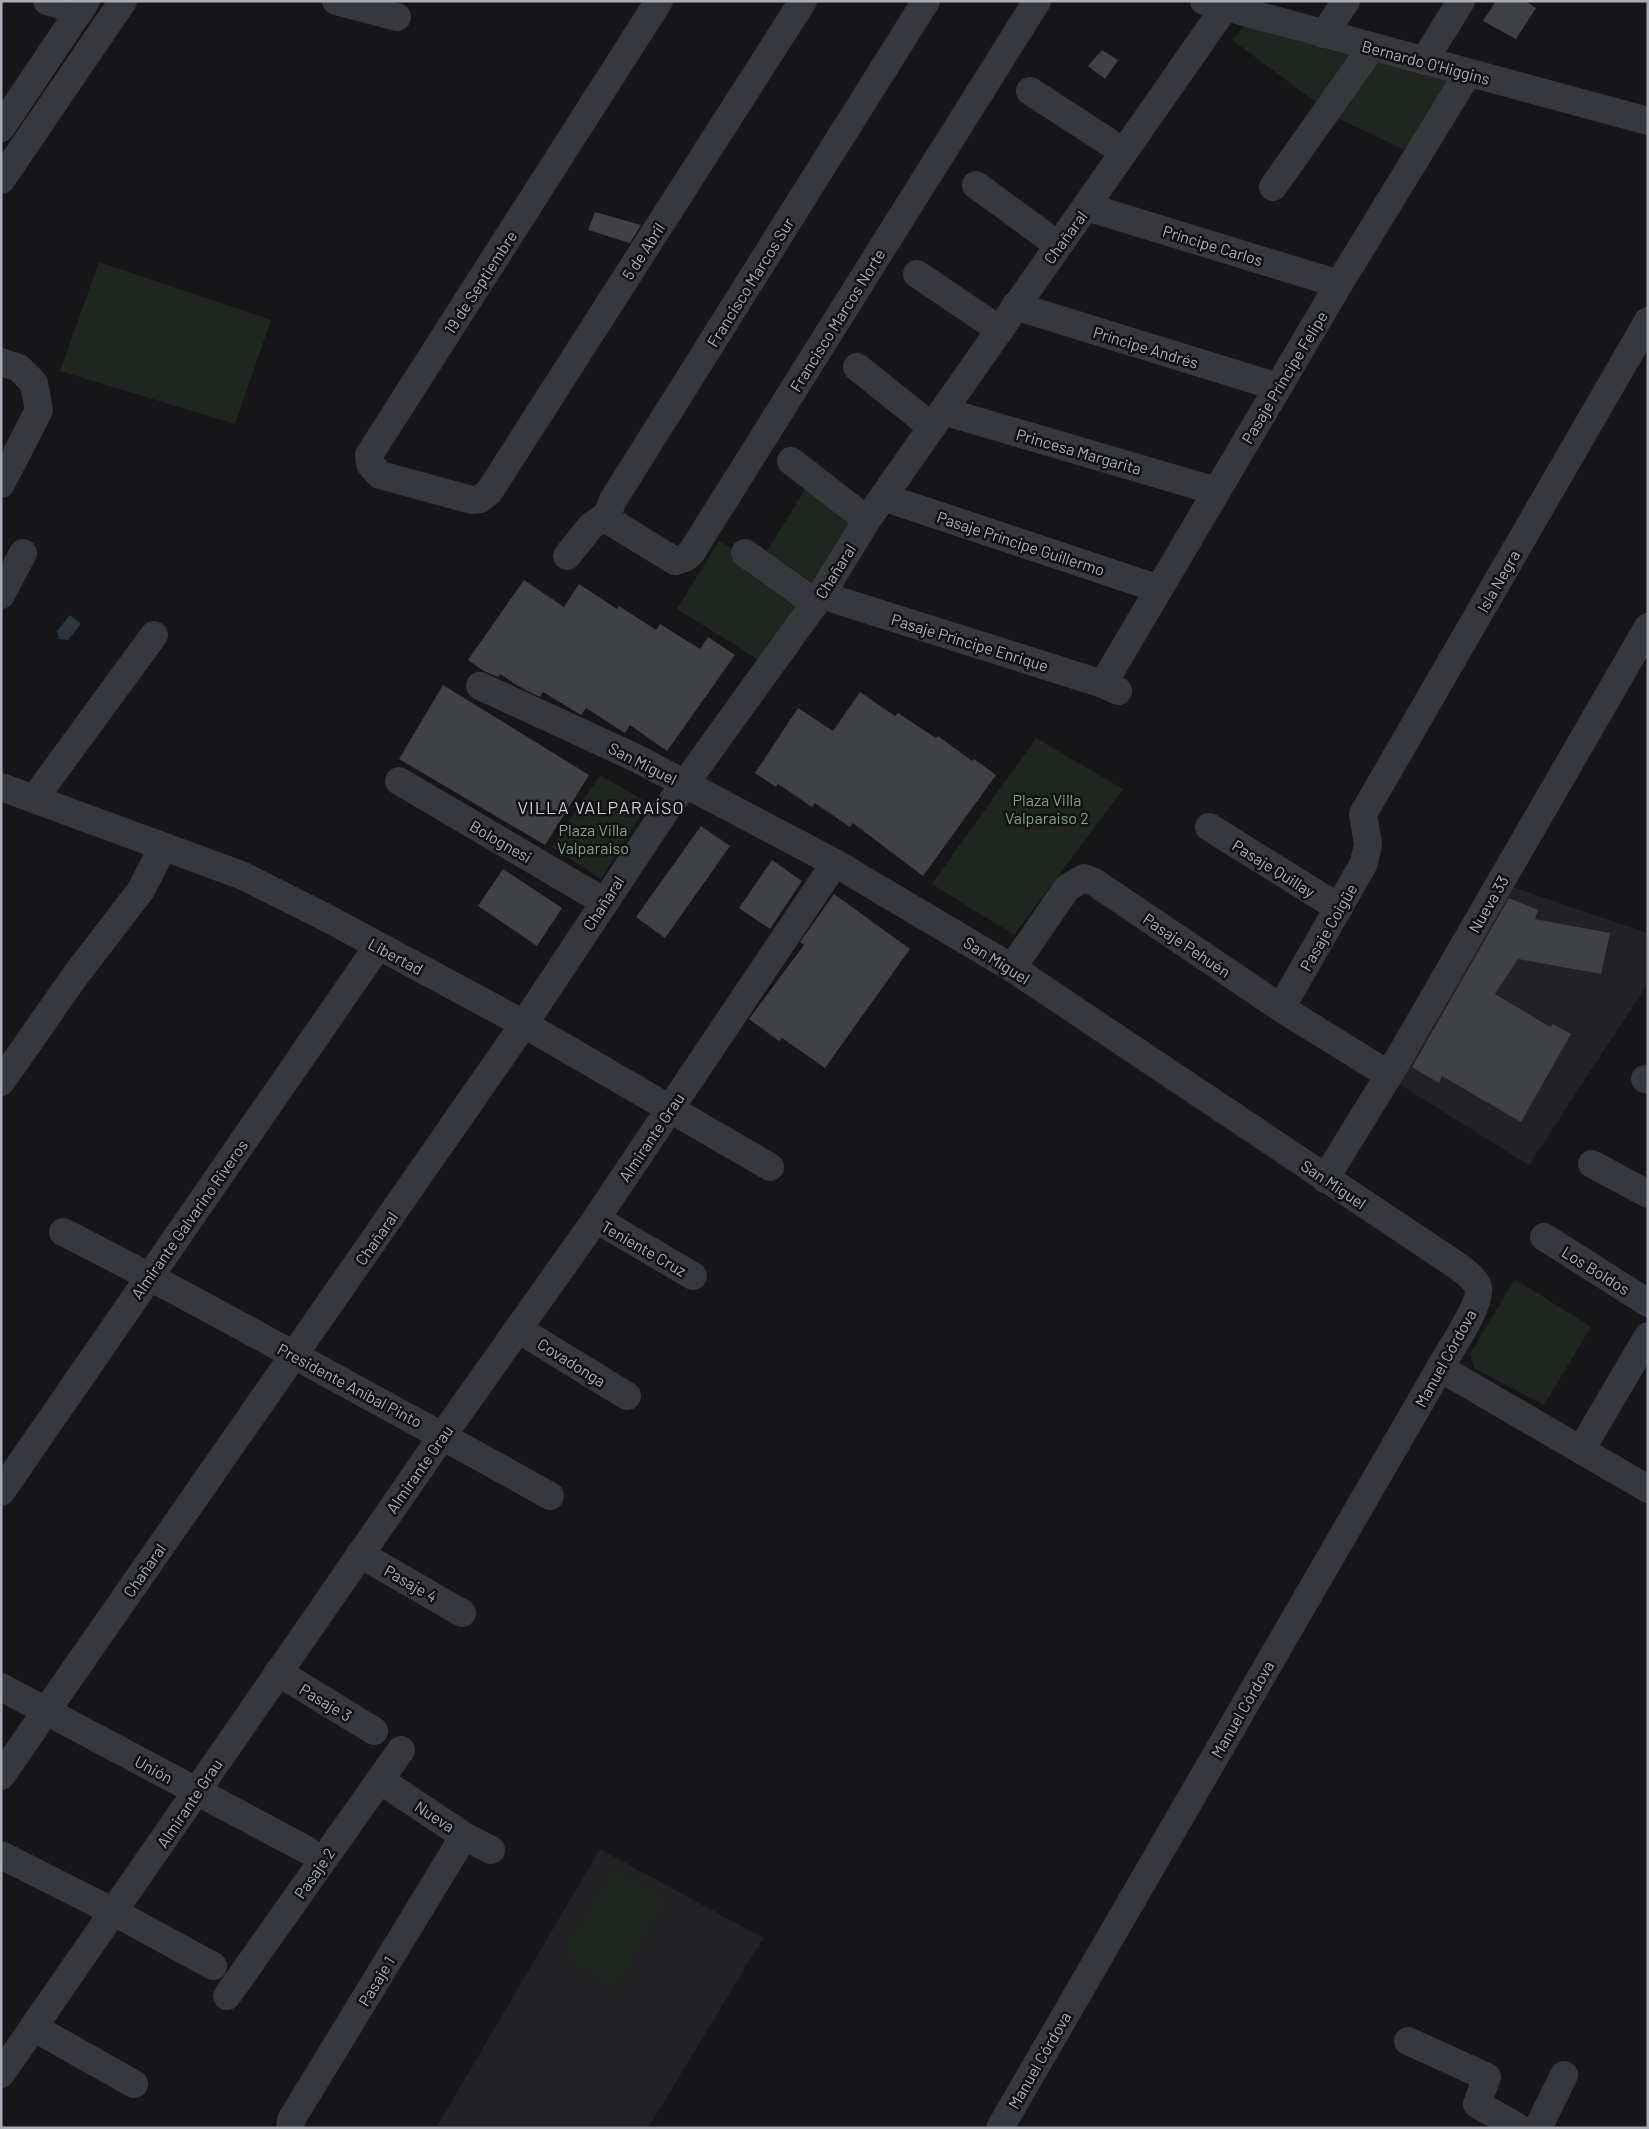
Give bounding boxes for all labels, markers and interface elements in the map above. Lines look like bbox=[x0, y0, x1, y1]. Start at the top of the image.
street label: Bernardo O'Higgins bbox=[1360, 36, 1492, 88]
street label: Chañaral bbox=[1039, 207, 1091, 267]
street label: Francisco Marcos Sur bbox=[703, 214, 798, 350]
street label: 5 de Abril bbox=[618, 219, 668, 283]
street label: Príncipe Carlos bbox=[1161, 221, 1265, 269]
street label: 19 de Septiembre bbox=[440, 227, 520, 337]
street label: Francisco Marcos Norte bbox=[785, 245, 889, 395]
street label: Pasaje Príncipe Felipe bbox=[1237, 307, 1331, 447]
street label: Príncipe Andrés bbox=[1091, 322, 1201, 372]
street label: Princesa Margarita bbox=[1014, 424, 1144, 478]
street label: Pasaje Príncipe Guillermo bbox=[935, 507, 1107, 579]
street label: Chañaral bbox=[811, 540, 859, 602]
street label: Isla Negra bbox=[1473, 546, 1523, 616]
street label: Pasaje Príncipe Enrique bbox=[889, 609, 1051, 675]
street label: San Miguel bbox=[606, 738, 680, 788]
park label: Plaza Villa Valparaiso 2 bbox=[1005, 790, 1089, 827]
district label: VILLA VALPARAÍSO bbox=[517, 796, 685, 818]
street label: Bolognesi bbox=[467, 816, 535, 866]
park label: Plaza Villa Valparaiso bbox=[557, 820, 629, 857]
street label: Pasaje Quillay bbox=[1229, 835, 1319, 901]
street label: Chañaral bbox=[578, 872, 628, 934]
street label: Nueva 33 bbox=[1464, 872, 1512, 936]
street label: Pasaje Coigüe bbox=[1295, 880, 1361, 974]
street label: Pasaje Pehuén bbox=[1140, 909, 1234, 981]
street label: San Miguel bbox=[961, 932, 1033, 988]
street label: Libertad bbox=[365, 934, 427, 978]
street label: Almirante Grau bbox=[614, 1089, 688, 1185]
street label: Almirante Galvarino Riveros bbox=[127, 1136, 251, 1302]
street label: San Miguel bbox=[1298, 1155, 1370, 1213]
street label: Chañaral bbox=[351, 1208, 401, 1268]
street label: Teniente Cruz bbox=[598, 1216, 690, 1280]
street label: Los Boldos bbox=[1559, 1242, 1633, 1298]
street label: Manuel Córdova bbox=[1410, 1306, 1480, 1410]
street label: Covadonga bbox=[535, 1334, 609, 1390]
street label: Presidente Aníbal Pinto bbox=[275, 1339, 425, 1431]
street label: Almirante Grau bbox=[382, 1421, 456, 1517]
street label: Chañaral bbox=[119, 1540, 169, 1600]
street label: Pasaje 4 bbox=[381, 1560, 441, 1606]
street label: Manuel Córdova bbox=[1207, 1657, 1277, 1761]
street label: Pasaje 3 bbox=[297, 1679, 355, 1725]
street label: Unión bbox=[132, 1751, 176, 1787]
street label: Almirante Grau bbox=[152, 1755, 226, 1851]
street label: Nueva bbox=[412, 1796, 458, 1836]
street label: Pasaje 2 bbox=[290, 1844, 338, 1902]
street label: Pasaje 1 bbox=[354, 1953, 398, 2009]
street label: Manuel Córdova bbox=[1004, 2008, 1074, 2112]

